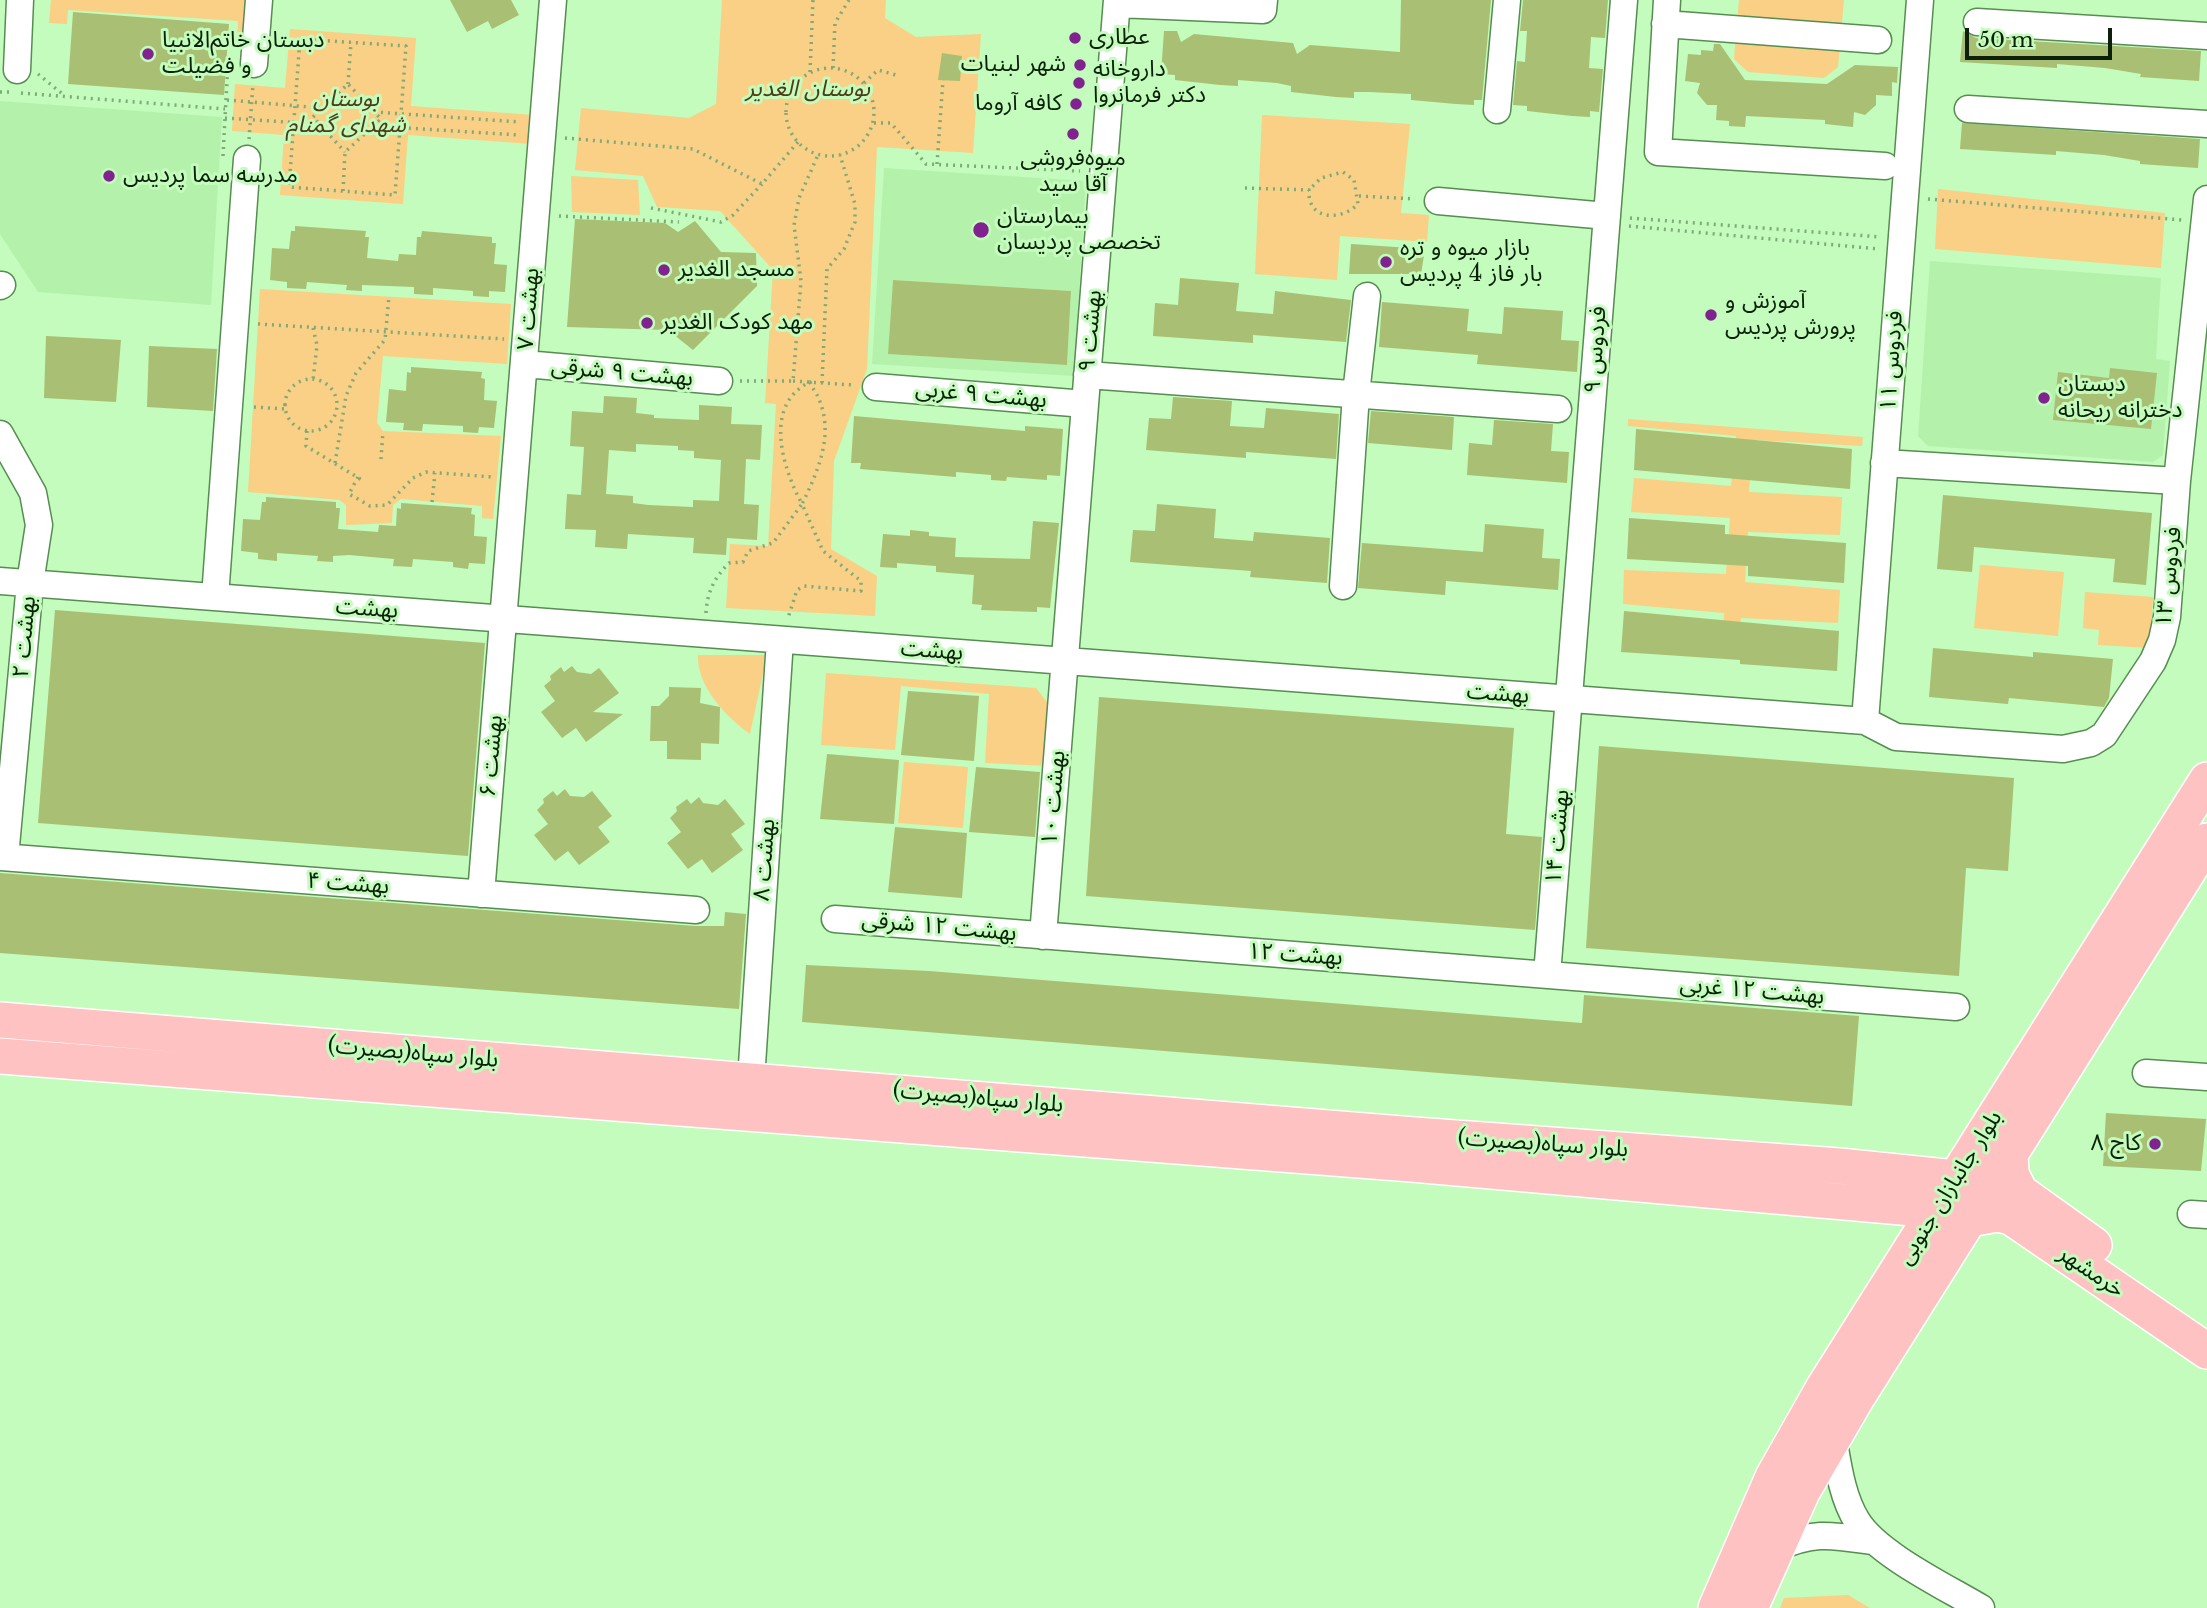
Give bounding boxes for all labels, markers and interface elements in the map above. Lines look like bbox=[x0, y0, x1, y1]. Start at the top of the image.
scale bar bbox=[1969, 14, 2116, 58]
place label: عطاری bbox=[1089, 24, 1150, 52]
place label: دبستان خاتم‌الانبیا و فضیلت bbox=[162, 27, 325, 81]
text: 50 m bbox=[1978, 27, 2033, 53]
marker: عطاری bbox=[1067, 30, 1083, 46]
marker: دبستان خاتم‌الانبیا و فضیلت bbox=[140, 46, 156, 62]
place label: شهر لبنیات bbox=[961, 51, 1066, 79]
place label: داروخانه دکتر فرمانروا bbox=[1093, 56, 1206, 110]
marker: شهر لبنیات bbox=[1072, 57, 1088, 73]
marker: داروخانه دکتر فرمانروا bbox=[1071, 75, 1087, 91]
park label: بوستان الغدیر bbox=[746, 76, 870, 104]
park label: بوستان شهدای گمنام bbox=[286, 86, 406, 140]
place label: کافه آروما bbox=[975, 90, 1062, 118]
marker: کافه آروما bbox=[1068, 96, 1084, 112]
marker: میوه‌فروشی آقا سید bbox=[1065, 126, 1081, 142]
place label: میوه‌فروشی آقا سید bbox=[1020, 145, 1126, 199]
place label: مدرسه سما پردیس bbox=[123, 162, 298, 190]
marker: مدرسه سما پردیس bbox=[101, 168, 117, 184]
place label: بیمارستان تخصصی پردیسان bbox=[997, 203, 1161, 257]
marker: بیمارستان تخصصی پردیسان bbox=[971, 220, 991, 240]
place label: بازار میوه و تره بار فاز 4 پردیس bbox=[1400, 235, 1542, 289]
marker: بازار میوه و تره بار فاز 4 پردیس bbox=[1378, 254, 1394, 270]
place label: مسجد الغدیر bbox=[678, 256, 795, 284]
marker: مسجد الغدیر bbox=[656, 262, 672, 278]
street label: بهشت ۷ bbox=[512, 267, 546, 351]
place label: آموزش و پرورش پردیس bbox=[1725, 288, 1856, 342]
street label: بهشت ۹ bbox=[1074, 289, 1108, 373]
street label: فردوس ۹ bbox=[1579, 305, 1613, 395]
marker: آموزش و پرورش پردیس bbox=[1703, 307, 1719, 323]
place label: مهد کودک الغدیر bbox=[661, 309, 813, 337]
street label: فردوس ۱۱ bbox=[1875, 310, 1909, 412]
marker: مهد کودک الغدیر bbox=[639, 315, 655, 331]
street label: بهشت ۹ شرقی bbox=[550, 353, 694, 393]
place label: دبستان دخترانه ریحانه bbox=[2058, 371, 2182, 425]
street label: بهشت ۹ غربی bbox=[914, 376, 1048, 414]
marker: دبستان دخترانه ریحانه bbox=[2036, 390, 2052, 406]
street label: فردوس ۱۳ bbox=[2150, 525, 2188, 629]
street label: بهشت bbox=[335, 593, 399, 625]
street label: بهشت ۲ bbox=[8, 595, 42, 679]
street label: بهشت bbox=[900, 635, 964, 667]
street label: بهشت bbox=[1466, 678, 1530, 710]
street label: بهشت ۶ bbox=[475, 714, 509, 798]
street label: بهشت ۱۰ bbox=[1036, 749, 1072, 847]
street label: بهشت ۱۴ bbox=[1540, 788, 1576, 886]
street label: بهشت ۸ bbox=[748, 818, 782, 902]
street label: بهشت ۴ bbox=[306, 867, 390, 901]
street label: بهشت ۱۲ شرقی bbox=[860, 906, 1018, 948]
street label: بهشت ۱۲ bbox=[1246, 938, 1344, 972]
street label: بهشت ۱۲ غربی bbox=[1678, 971, 1826, 1011]
street label: بلوار سپاه(بصیرت) bbox=[327, 1032, 499, 1074]
street label: بلوار سپاه(بصیرت) bbox=[892, 1077, 1064, 1119]
street label: بلوار جانبازان جنوبی bbox=[1892, 1106, 2008, 1270]
street label: بلوار سپاه(بصیرت) bbox=[1457, 1124, 1629, 1164]
place label: کاج ۸ bbox=[2090, 1130, 2141, 1158]
marker: کاج ۸ bbox=[2147, 1136, 2163, 1152]
street label: خرمشهر bbox=[2053, 1240, 2129, 1304]

